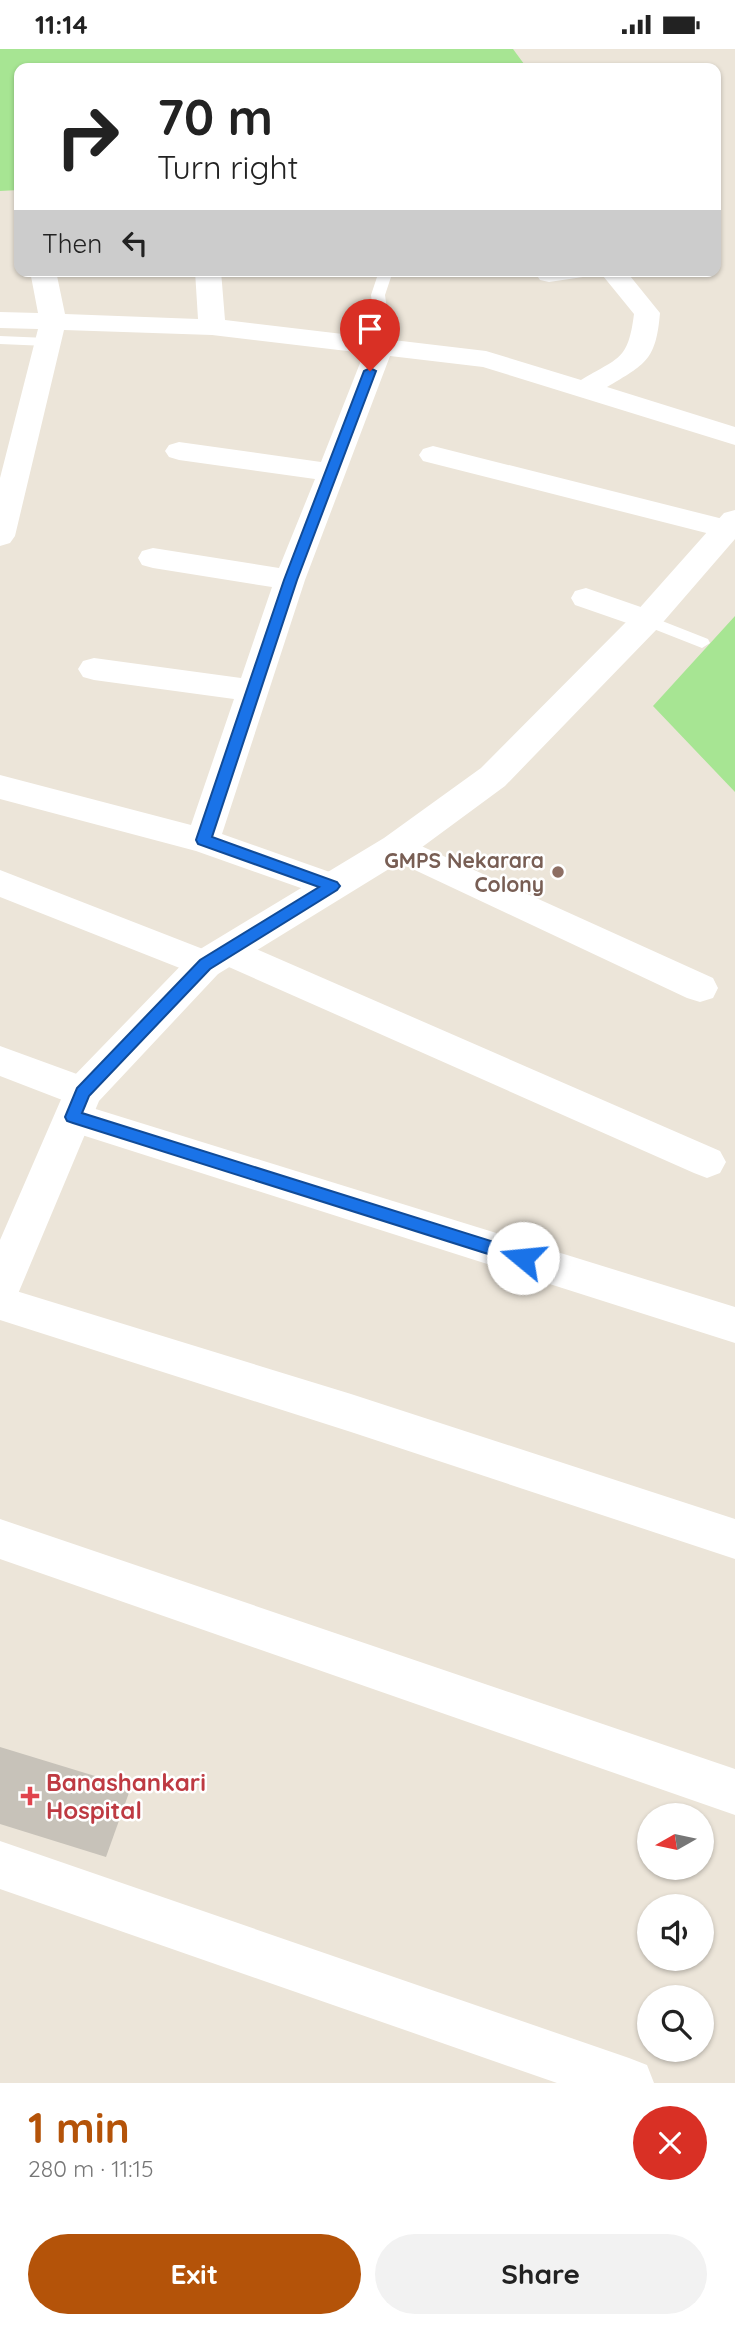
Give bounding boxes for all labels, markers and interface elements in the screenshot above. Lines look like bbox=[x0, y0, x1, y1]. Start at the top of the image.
text: 11:14 bbox=[35, 8, 88, 41]
text: 70 m bbox=[157, 86, 273, 147]
icon: right bbox=[42, 91, 133, 182]
text: Turn right bbox=[157, 147, 298, 187]
icon: left bbox=[116, 224, 154, 262]
text: Then bbox=[42, 227, 102, 260]
pin bbox=[340, 299, 400, 371]
icon: arrive bbox=[351, 310, 389, 348]
place label: GMPS Nekarara Colony bbox=[384, 847, 544, 897]
marker: GMPS Nekarara Colony bbox=[550, 864, 566, 880]
position arrow bbox=[486, 1221, 560, 1295]
place label: Banashankari Hospital bbox=[46, 1767, 206, 1825]
marker: Banashankari Hospital bbox=[20, 1786, 40, 1806]
north arrow bbox=[637, 1803, 714, 1879]
map controls bbox=[637, 1803, 714, 2062]
button: sound bbox=[637, 1894, 714, 1971]
button: search bbox=[637, 1985, 714, 2062]
text: 1 min bbox=[28, 2101, 130, 2154]
button: close bbox=[633, 2106, 707, 2180]
text: 280 m · 11:15 bbox=[28, 2154, 154, 2183]
button: Exit bbox=[28, 2234, 361, 2314]
button: Share bbox=[375, 2234, 707, 2314]

